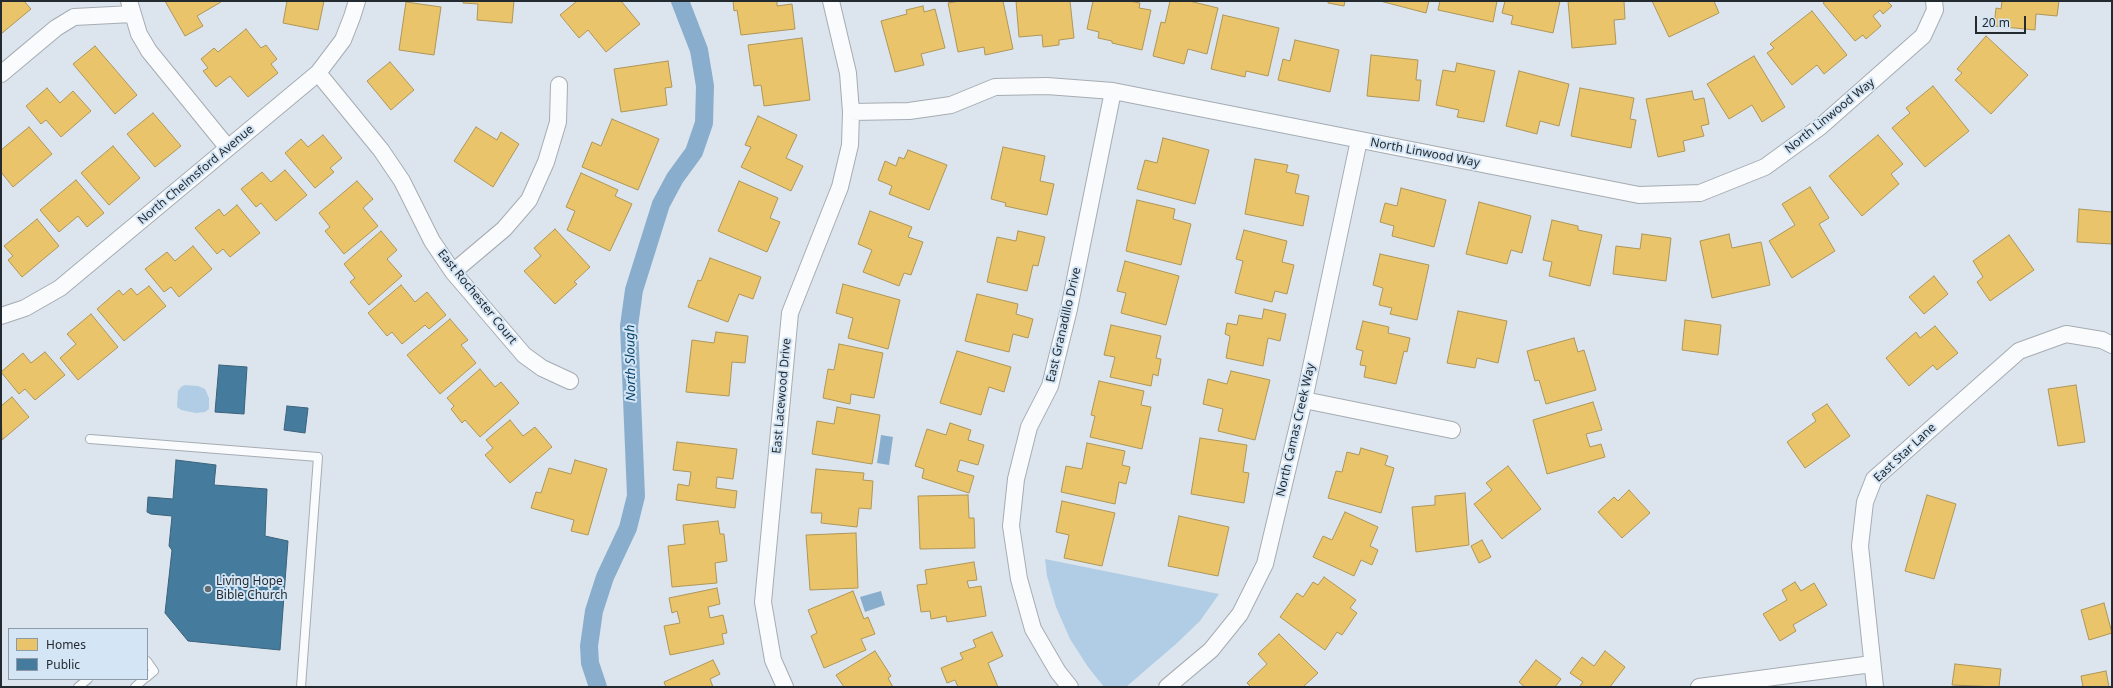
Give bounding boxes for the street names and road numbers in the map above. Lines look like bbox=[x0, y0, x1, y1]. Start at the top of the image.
street label: North Linwood Way bbox=[1782, 75, 1878, 157]
street label: North Chelmsford Avenue bbox=[135, 122, 257, 228]
street label: North Linwood Way bbox=[1369, 135, 1481, 171]
street label: East Rochester Court bbox=[434, 247, 520, 347]
street label: East Granadillo Drive bbox=[1044, 266, 1084, 384]
street label: East Lacewood Drive bbox=[770, 338, 794, 454]
street label: North Camas Creek Way bbox=[1274, 362, 1318, 498]
street label: East Star Lane bbox=[1871, 421, 1939, 485]

